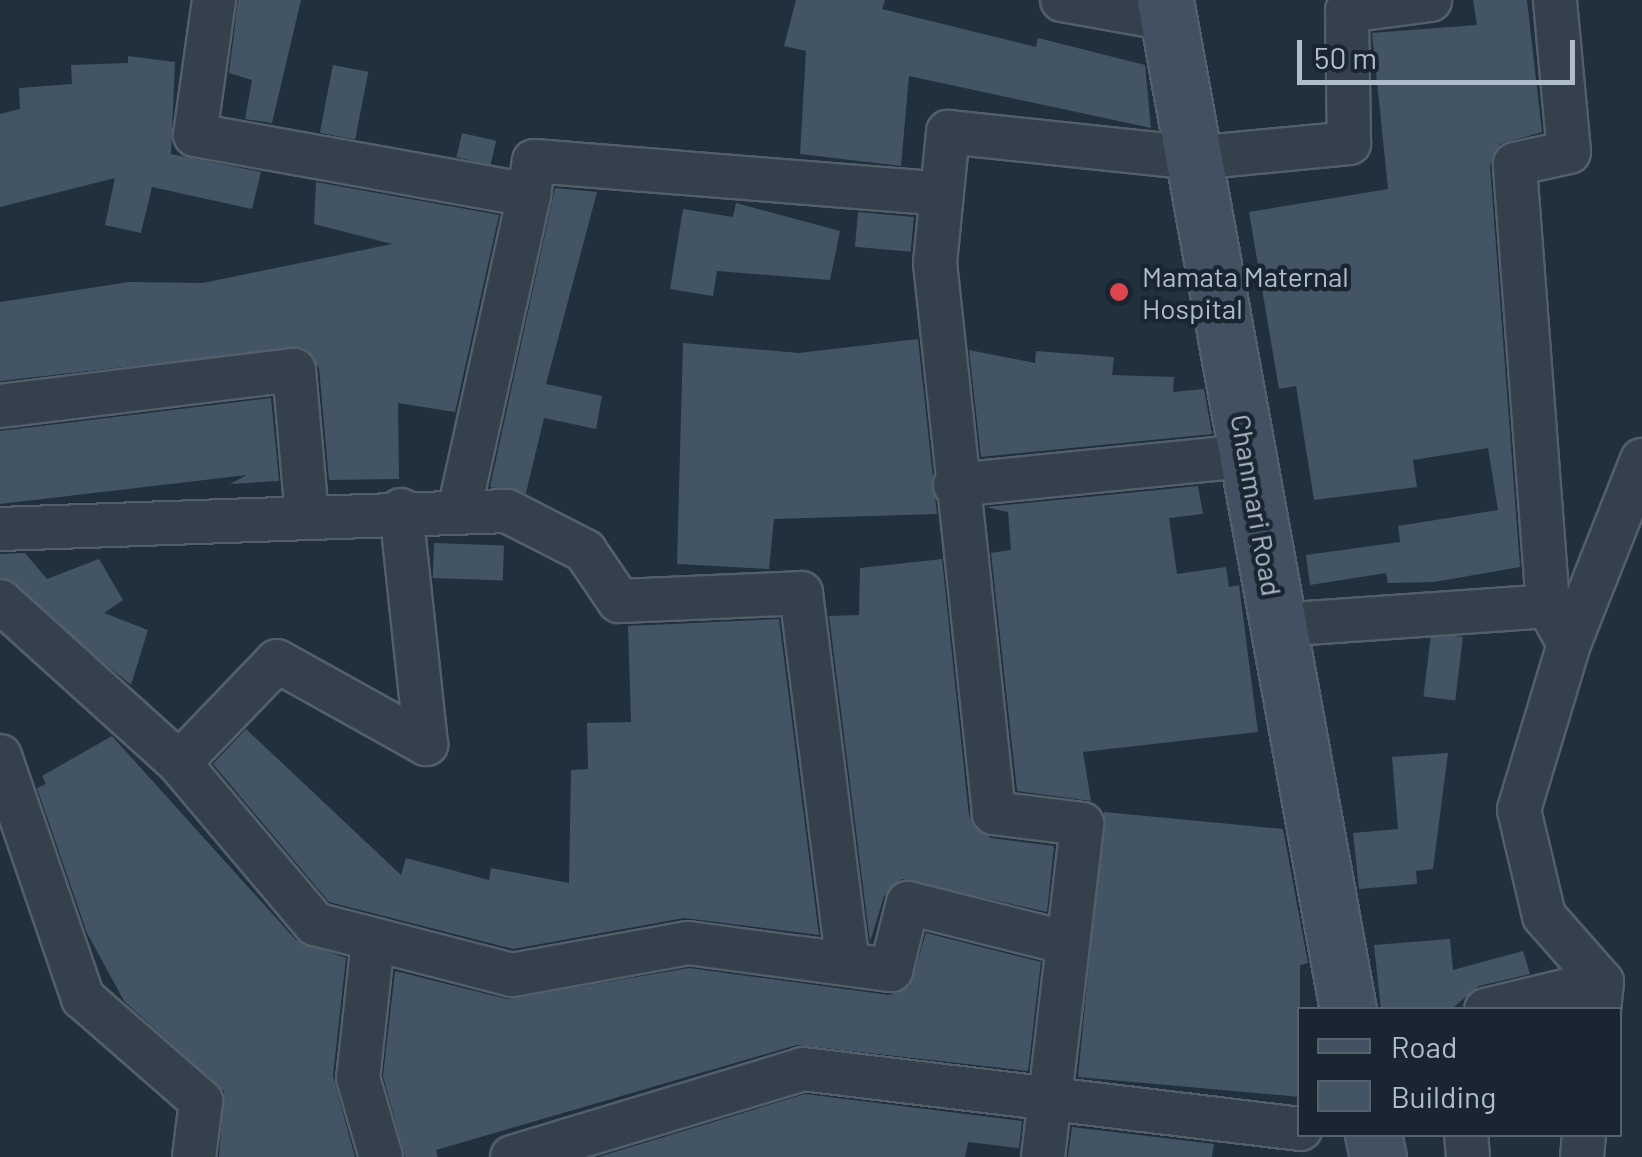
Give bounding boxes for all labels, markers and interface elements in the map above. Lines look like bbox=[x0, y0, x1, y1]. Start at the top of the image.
scale bar bbox=[1302, 20, 1580, 82]
text: 50 m bbox=[1314, 39, 1377, 75]
place label: Mamata Maternal Hospital bbox=[1142, 259, 1349, 325]
marker: Mamata Maternal Hospital bbox=[1106, 279, 1132, 305]
street label: Chanmari Road bbox=[1224, 412, 1290, 598]
legend bbox=[1297, 1007, 1622, 1137]
text: Road bbox=[1391, 1028, 1457, 1064]
text: Building bbox=[1391, 1078, 1496, 1114]

